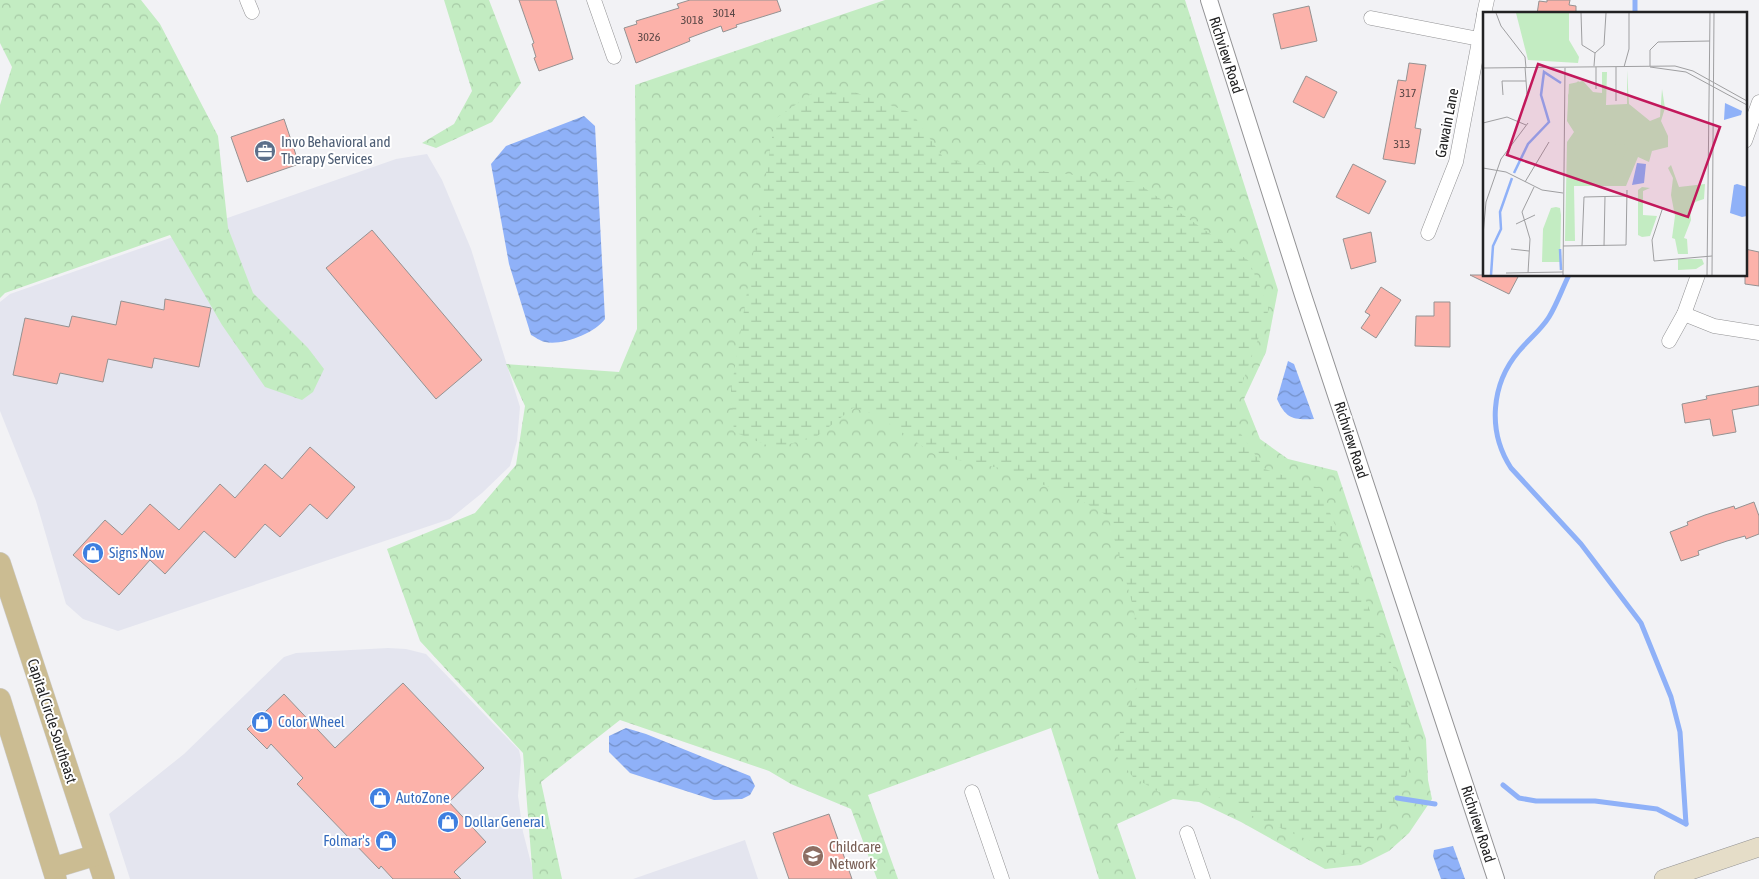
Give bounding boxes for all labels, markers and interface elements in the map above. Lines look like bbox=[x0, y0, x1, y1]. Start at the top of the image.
house number: 3014 bbox=[713, 6, 736, 20]
inset map bbox=[1483, 12, 1746, 276]
house number: 3018 bbox=[681, 13, 704, 27]
street label: Richview Road bbox=[1206, 14, 1247, 95]
house number: 3026 bbox=[638, 30, 661, 44]
house number: 317 bbox=[1400, 86, 1417, 100]
street label: Gawain Lane bbox=[1431, 87, 1462, 159]
place label: Invo Behavioral and Therapy Services bbox=[281, 133, 391, 167]
house number: 313 bbox=[1394, 137, 1410, 151]
office icon: Invo Behavioral and Therapy Services bbox=[253, 139, 277, 163]
street label: Richview Road bbox=[1331, 399, 1372, 480]
shop icon: Signs Now bbox=[81, 541, 105, 565]
place label: Signs Now bbox=[109, 544, 165, 561]
street label: Capital Circle Southeast bbox=[24, 656, 81, 785]
shop icon: Color Wheel bbox=[250, 710, 274, 734]
place label: Color Wheel bbox=[278, 713, 345, 730]
street label: Richview Road bbox=[1458, 783, 1499, 864]
shop icon: AutoZone bbox=[368, 786, 392, 810]
place label: AutoZone bbox=[396, 789, 450, 806]
shop icon: Dollar General bbox=[436, 810, 460, 834]
place label: Dollar General bbox=[464, 813, 545, 830]
shop icon: Folmar's bbox=[374, 829, 398, 853]
place label: Folmar's bbox=[323, 832, 370, 849]
place label: Childcare Network bbox=[829, 838, 881, 872]
school or university icon: Childcare Network bbox=[801, 844, 825, 868]

